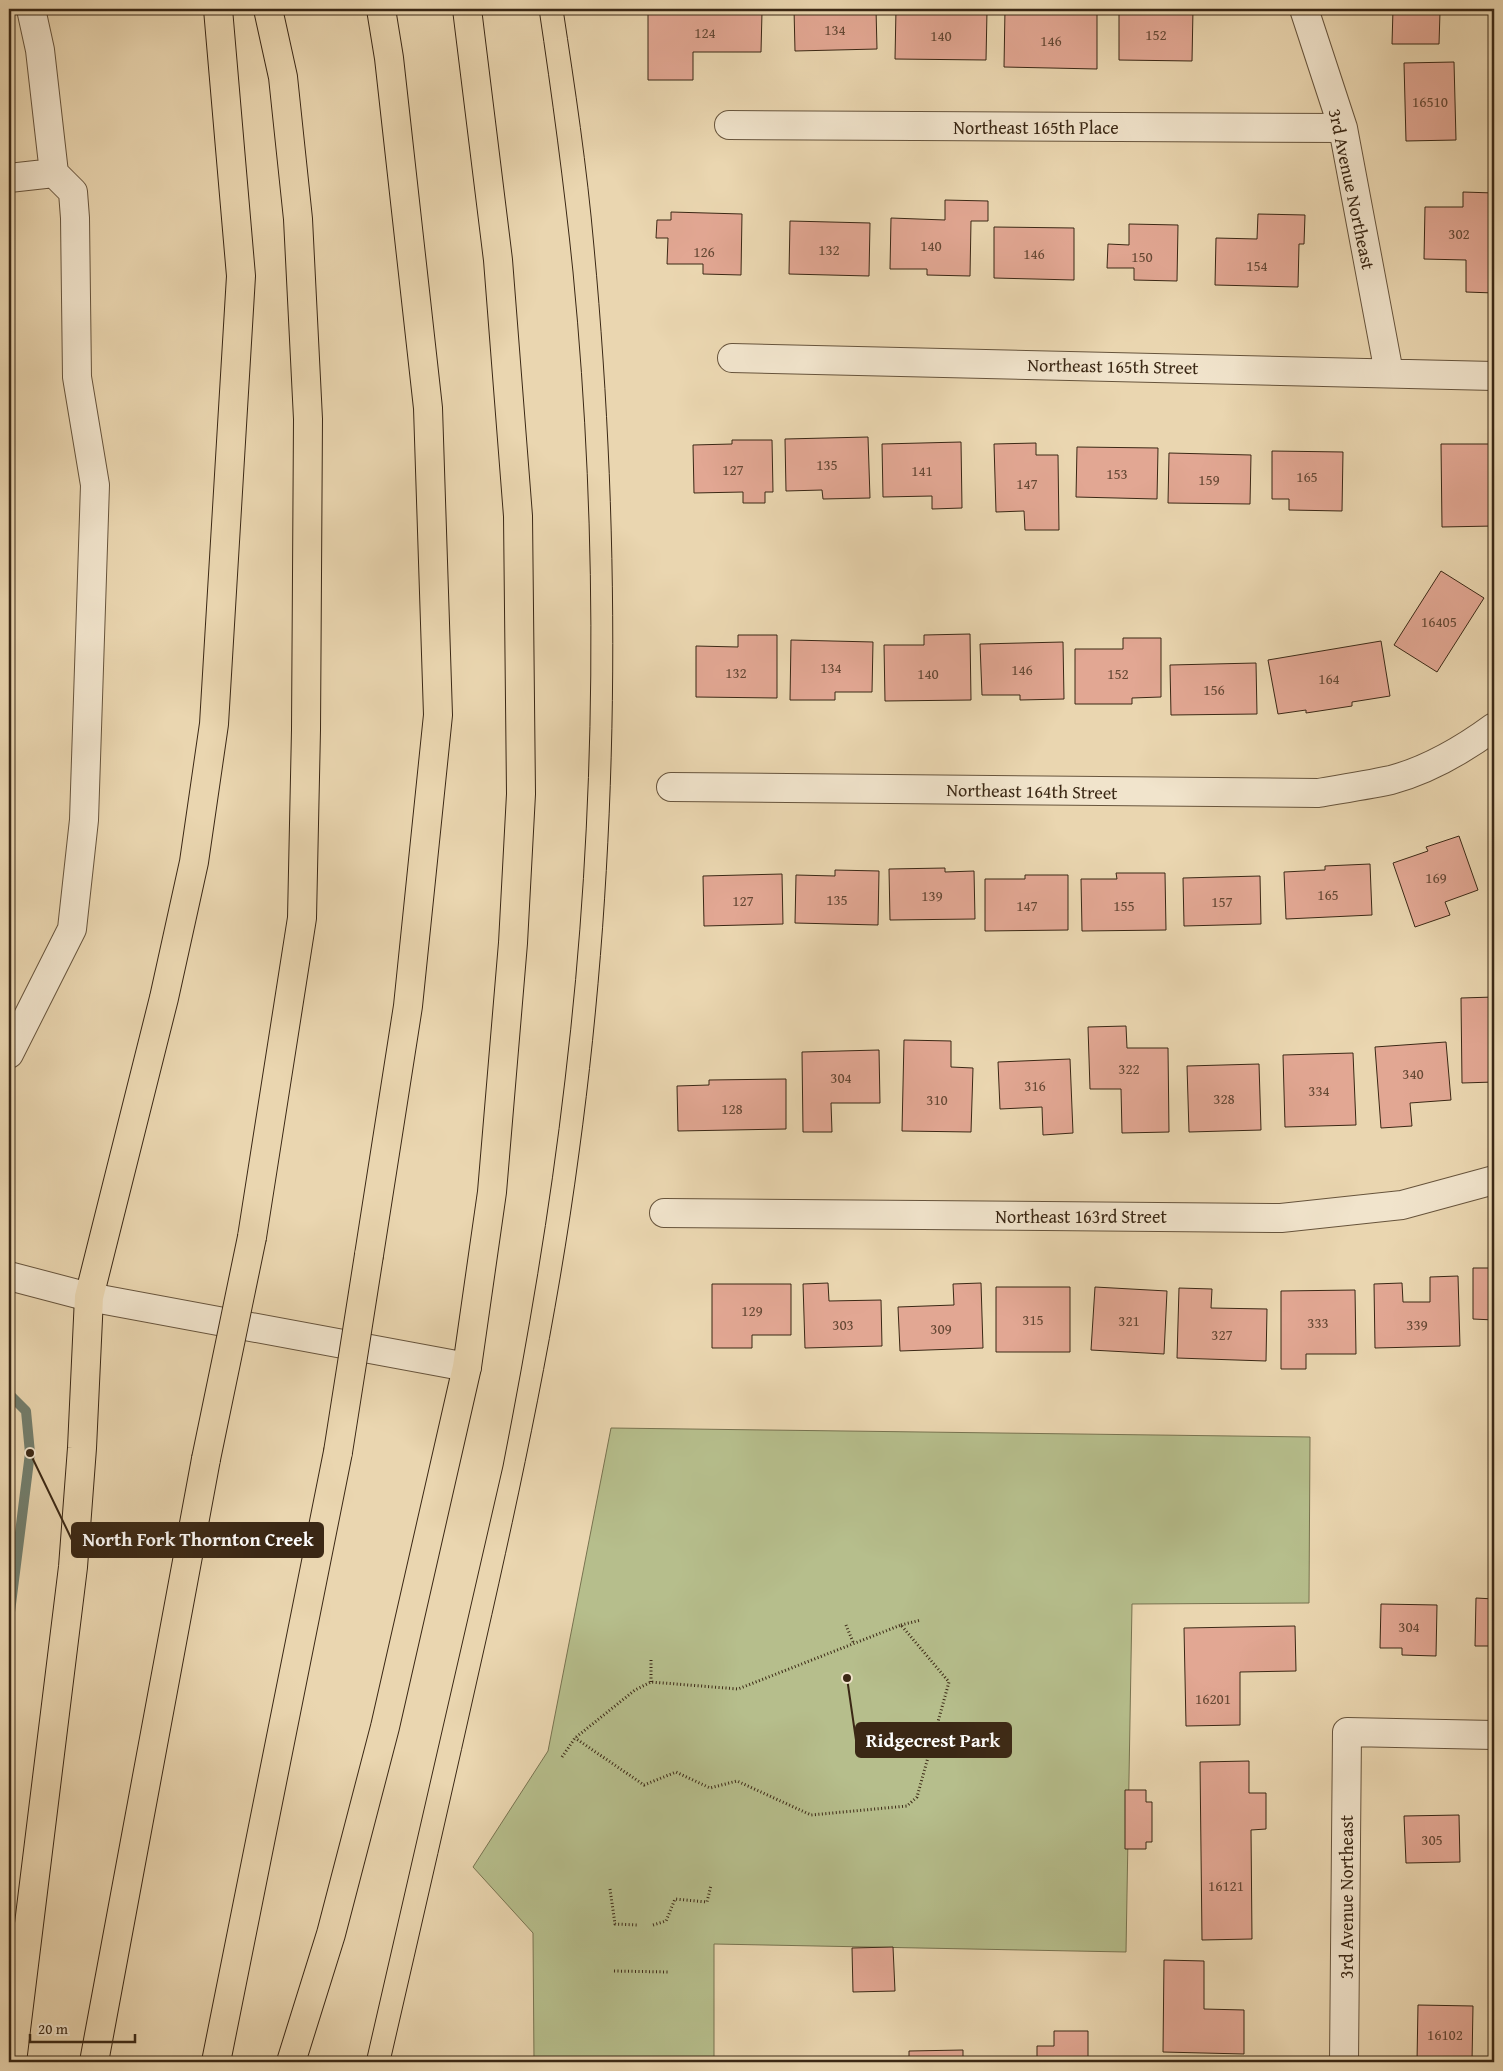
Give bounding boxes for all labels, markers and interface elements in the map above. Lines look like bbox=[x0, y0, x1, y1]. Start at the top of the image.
house number: 134 bbox=[824, 19, 846, 40]
house number: 124 bbox=[694, 22, 716, 43]
house number: 152 bbox=[1145, 24, 1167, 45]
house number: 140 bbox=[930, 25, 952, 46]
house number: 146 bbox=[1040, 30, 1062, 51]
house number: 16510 bbox=[1412, 91, 1448, 112]
street label: 3rd Avenue Northeast bbox=[1322, 106, 1382, 273]
street label: Northeast 165th Place bbox=[953, 114, 1119, 141]
house number: 302 bbox=[1448, 223, 1470, 244]
house number: 140 bbox=[920, 235, 942, 256]
house number: 132 bbox=[818, 239, 840, 260]
house number: 126 bbox=[693, 241, 715, 262]
house number: 146 bbox=[1023, 243, 1045, 264]
house number: 150 bbox=[1131, 246, 1153, 267]
house number: 154 bbox=[1246, 255, 1268, 276]
street label: Northeast 165th Street bbox=[1027, 351, 1199, 381]
house number: 135 bbox=[816, 454, 838, 475]
house number: 127 bbox=[722, 459, 744, 480]
house number: 141 bbox=[911, 460, 933, 481]
house number: 153 bbox=[1106, 463, 1128, 484]
house number: 165 bbox=[1296, 466, 1318, 487]
house number: 159 bbox=[1198, 469, 1220, 490]
house number: 147 bbox=[1016, 473, 1038, 494]
house number: 16405 bbox=[1421, 611, 1457, 632]
house number: 134 bbox=[820, 657, 842, 678]
house number: 146 bbox=[1011, 659, 1033, 680]
house number: 132 bbox=[725, 662, 747, 683]
house number: 140 bbox=[917, 663, 939, 684]
house number: 152 bbox=[1107, 663, 1129, 684]
house number: 164 bbox=[1318, 668, 1340, 689]
house number: 156 bbox=[1203, 679, 1225, 700]
street label: Northeast 164th Street bbox=[946, 776, 1118, 806]
house number: 169 bbox=[1425, 867, 1447, 888]
house number: 165 bbox=[1317, 884, 1339, 905]
house number: 139 bbox=[921, 885, 943, 906]
house number: 135 bbox=[826, 889, 848, 910]
house number: 127 bbox=[732, 890, 754, 911]
house number: 157 bbox=[1211, 891, 1233, 912]
house number: 147 bbox=[1016, 895, 1038, 916]
house number: 155 bbox=[1113, 895, 1135, 916]
house number: 322 bbox=[1118, 1058, 1140, 1079]
house number: 340 bbox=[1402, 1063, 1424, 1084]
house number: 304 bbox=[830, 1067, 852, 1088]
house number: 316 bbox=[1024, 1075, 1046, 1096]
house number: 334 bbox=[1308, 1080, 1330, 1101]
house number: 328 bbox=[1213, 1088, 1235, 1109]
house number: 310 bbox=[926, 1089, 948, 1110]
house number: 128 bbox=[721, 1098, 743, 1119]
street label: Northeast 163rd Street bbox=[995, 1203, 1167, 1230]
house number: 129 bbox=[741, 1300, 763, 1321]
house number: 315 bbox=[1022, 1309, 1044, 1330]
house number: 321 bbox=[1118, 1310, 1140, 1331]
house number: 333 bbox=[1307, 1312, 1329, 1333]
house number: 303 bbox=[832, 1314, 854, 1335]
house number: 339 bbox=[1406, 1314, 1428, 1335]
house number: 309 bbox=[930, 1318, 952, 1339]
house number: 327 bbox=[1211, 1324, 1233, 1345]
callout: North Fork Thornton Creek bbox=[72, 1523, 323, 1557]
text: North Fork Thornton Creek bbox=[83, 1525, 314, 1553]
house number: 304 bbox=[1398, 1616, 1420, 1637]
house number: 16201 bbox=[1195, 1688, 1231, 1709]
callout: Ridgecrest Park bbox=[856, 1723, 1011, 1757]
text: Ridgecrest Park bbox=[866, 1726, 1000, 1754]
street label: 3rd Avenue Northeast bbox=[1333, 1814, 1360, 1979]
house number: 305 bbox=[1421, 1829, 1443, 1850]
house number: 16121 bbox=[1208, 1875, 1244, 1896]
scale bar bbox=[30, 2011, 135, 2043]
text: 20 m bbox=[38, 2018, 69, 2039]
house number: 16102 bbox=[1427, 2024, 1463, 2045]

